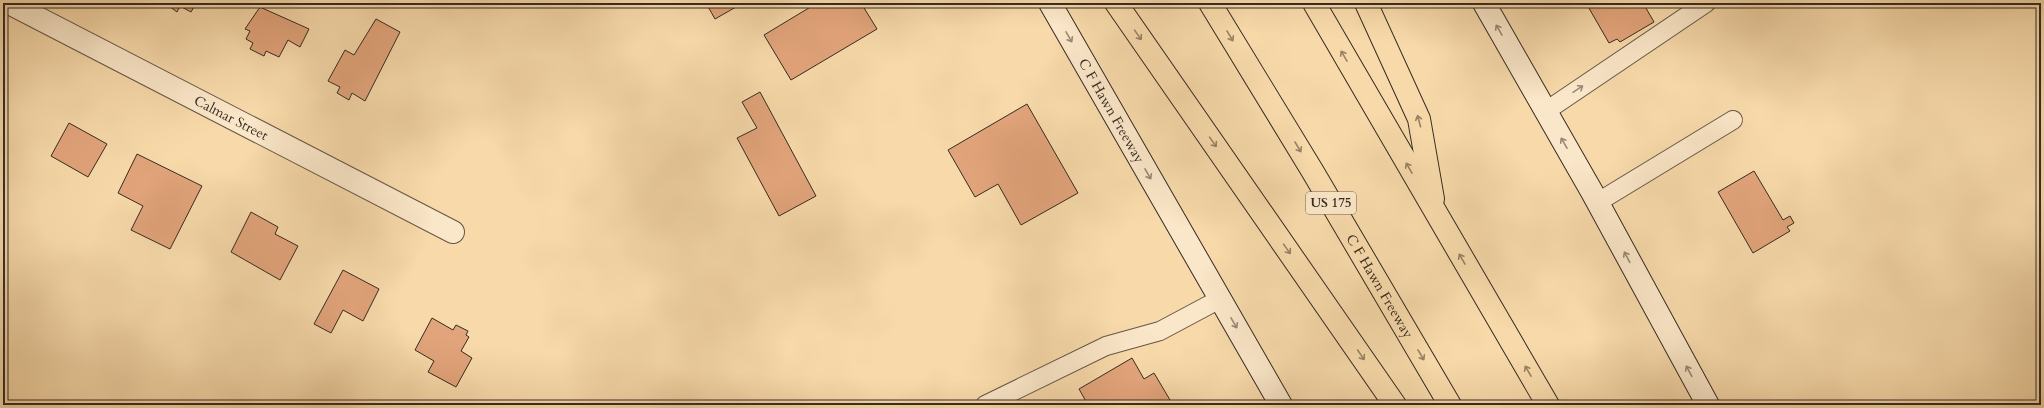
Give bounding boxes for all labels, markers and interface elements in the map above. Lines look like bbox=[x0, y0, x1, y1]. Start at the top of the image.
one-way arrow bbox=[1495, 24, 1503, 36]
one-way arrow bbox=[1134, 29, 1142, 40]
one-way arrow bbox=[1226, 30, 1234, 41]
one-way arrow bbox=[1066, 31, 1074, 43]
one-way arrow bbox=[1340, 50, 1348, 62]
street label: C F Hawn Freeway bbox=[1074, 55, 1150, 167]
one-way arrow bbox=[1572, 85, 1583, 93]
street label: Calmar Street bbox=[191, 91, 272, 145]
one-way arrow bbox=[1415, 115, 1422, 128]
one-way arrow bbox=[1209, 136, 1217, 147]
one-way arrow bbox=[1560, 137, 1567, 149]
one-way arrow bbox=[1294, 141, 1302, 153]
one-way arrow bbox=[1405, 163, 1413, 175]
one-way arrow bbox=[1145, 168, 1153, 180]
road number: US 175 bbox=[1306, 192, 1356, 214]
street label: C F Hawn Freeway bbox=[1342, 230, 1418, 342]
one-way arrow bbox=[1283, 243, 1291, 254]
one-way arrow bbox=[1623, 251, 1630, 263]
one-way arrow bbox=[1458, 254, 1466, 265]
one-way arrow bbox=[1230, 317, 1238, 329]
one-way arrow bbox=[1418, 349, 1426, 361]
one-way arrow bbox=[1357, 350, 1365, 361]
one-way arrow bbox=[1523, 365, 1531, 377]
one-way arrow bbox=[1684, 365, 1692, 377]

